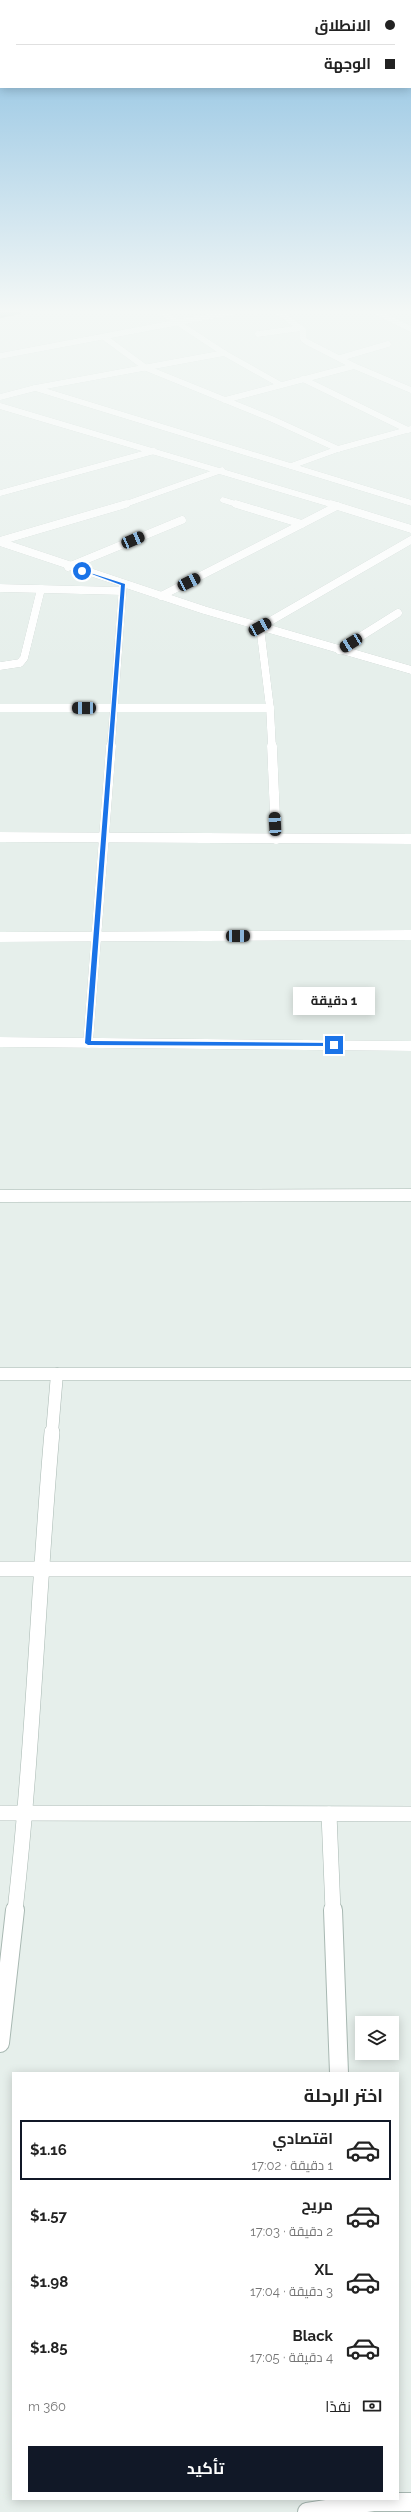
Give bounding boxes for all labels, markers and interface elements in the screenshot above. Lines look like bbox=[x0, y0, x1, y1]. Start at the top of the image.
text: الانطلاق bbox=[315, 17, 371, 35]
text: الوجهة bbox=[324, 55, 371, 73]
car bbox=[120, 530, 146, 550]
route start bbox=[73, 562, 91, 580]
car bbox=[176, 571, 202, 593]
car bbox=[247, 616, 273, 638]
car bbox=[338, 632, 364, 654]
car bbox=[72, 702, 96, 714]
car bbox=[268, 812, 282, 836]
car bbox=[226, 930, 250, 942]
callout: 1 دقيقة bbox=[293, 987, 375, 1015]
text: 1 دقيقة bbox=[311, 993, 357, 1008]
route end bbox=[325, 1036, 343, 1054]
map controls bbox=[355, 2016, 399, 2060]
button: layers bbox=[355, 2016, 399, 2060]
text: اختر الرحلة bbox=[304, 2085, 383, 2106]
text: اقتصادي bbox=[273, 2130, 333, 2148]
icon: car bbox=[345, 2132, 381, 2168]
text: $1.16 bbox=[30, 2141, 67, 2159]
text: 1 دقيقة · 17:02 bbox=[252, 2158, 333, 2173]
text: مريح bbox=[301, 2196, 333, 2214]
icon: car bbox=[345, 2198, 381, 2234]
text: $1.57 bbox=[30, 2207, 67, 2225]
text: 2 دقيقة · 17:03 bbox=[250, 2224, 333, 2239]
text: XL bbox=[315, 2261, 333, 2279]
icon: car bbox=[345, 2264, 381, 2300]
text: $1.98 bbox=[30, 2273, 68, 2291]
text: 3 دقيقة · 17:04 bbox=[250, 2284, 333, 2299]
text: Black bbox=[293, 2327, 333, 2345]
icon: car bbox=[345, 2330, 381, 2366]
text: $1.85 bbox=[30, 2339, 68, 2357]
text: 4 دقيقة · 17:05 bbox=[250, 2350, 333, 2365]
icon: cash bbox=[361, 2395, 383, 2417]
text: نقدًا bbox=[325, 2398, 351, 2416]
text: 360 m bbox=[28, 2399, 66, 2414]
button: تأكيد bbox=[28, 2446, 383, 2492]

